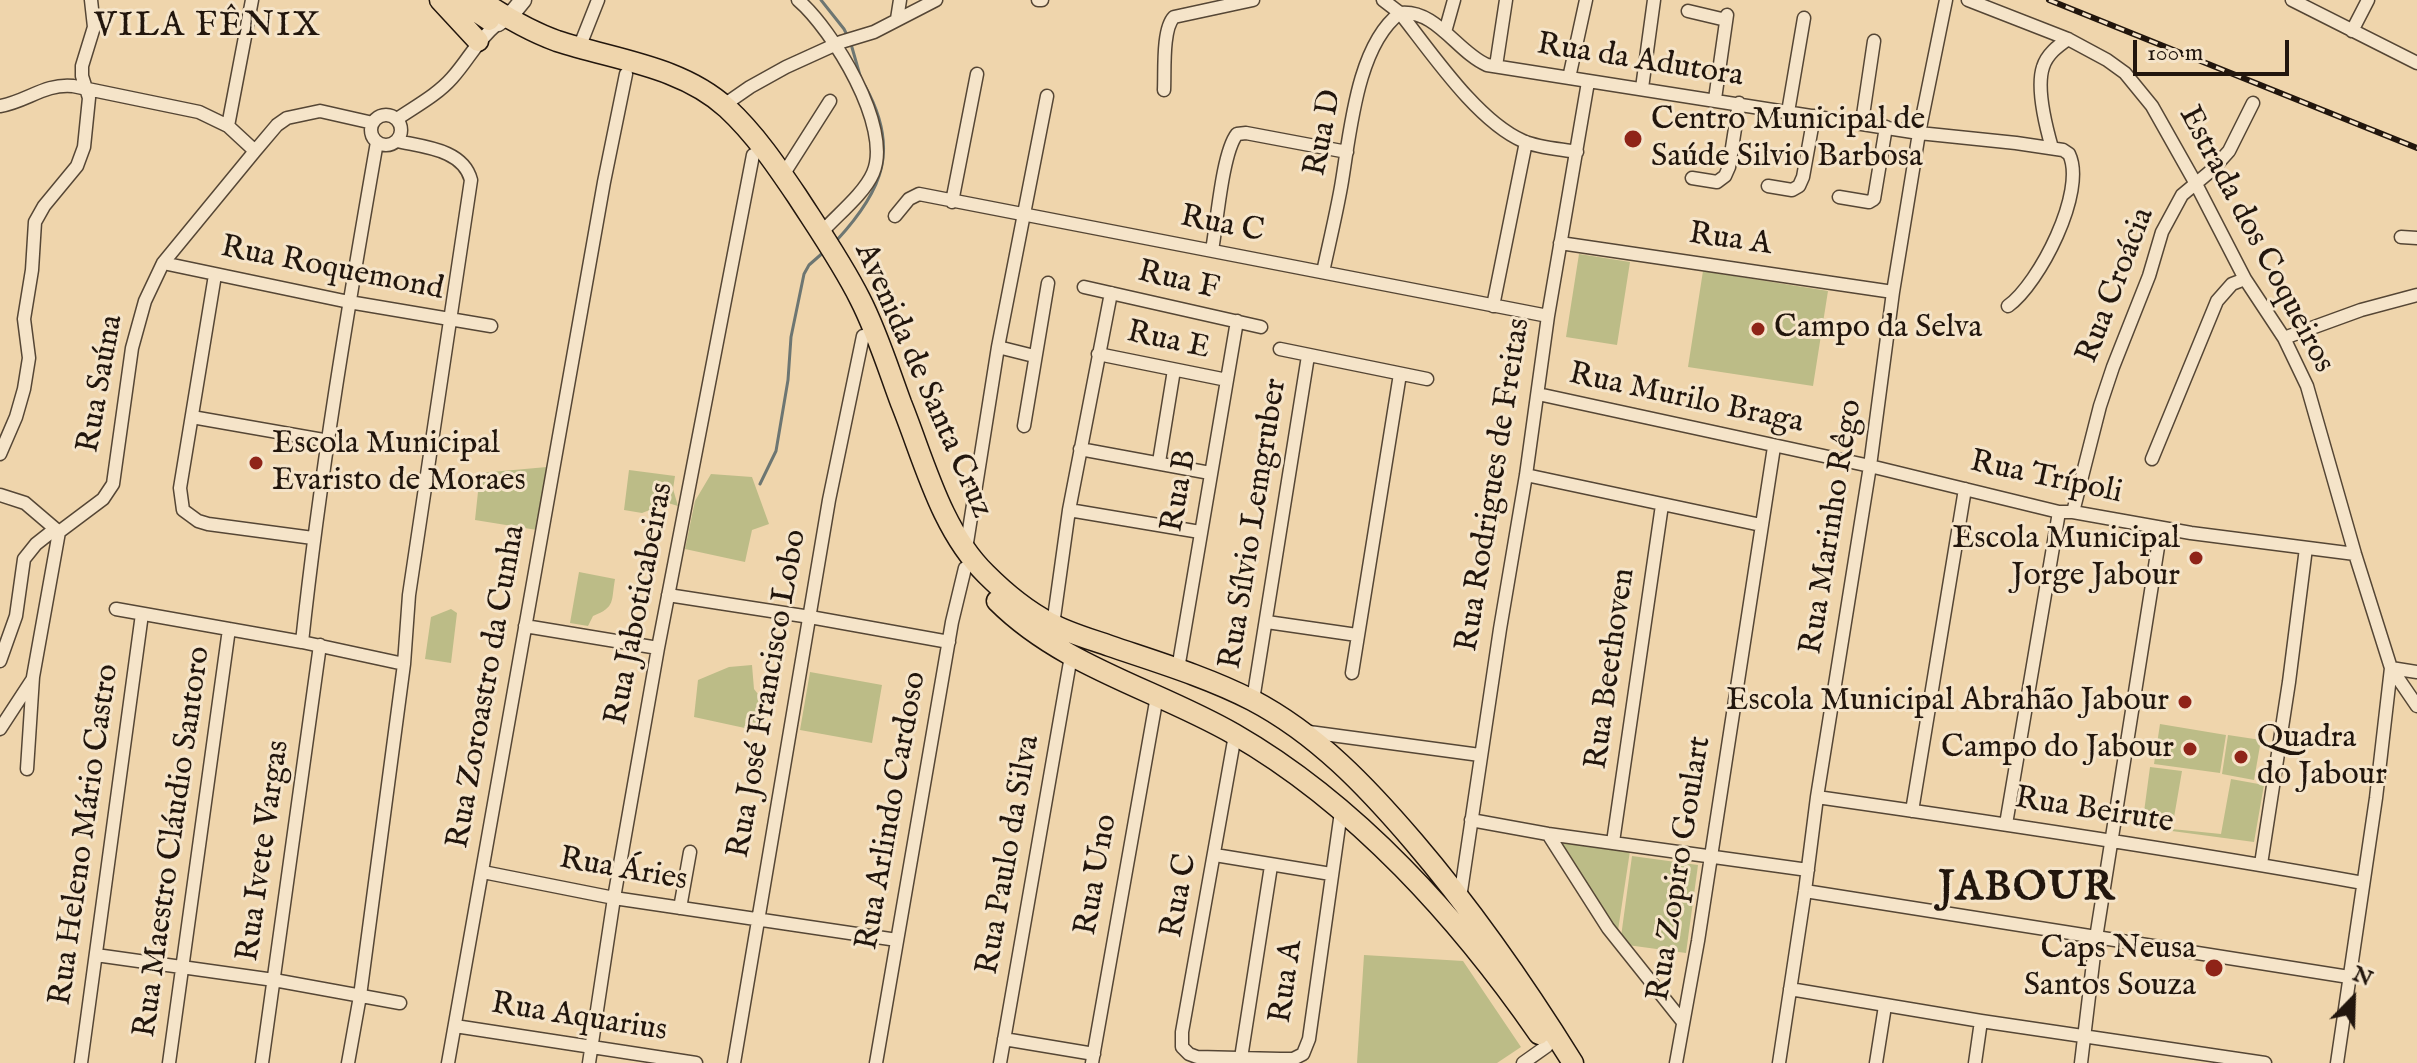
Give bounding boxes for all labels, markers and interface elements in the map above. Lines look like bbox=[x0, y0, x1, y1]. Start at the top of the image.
district label: VILA FÊNIX bbox=[94, 8, 322, 48]
scale bar bbox=[2137, 24, 2293, 74]
street label: Rua da Adutora bbox=[1534, 27, 1746, 97]
text: 100 m bbox=[2147, 38, 2203, 69]
street label: Rua D bbox=[1298, 86, 1352, 180]
street label: Estrada dos Coqueiros bbox=[2168, 100, 2342, 380]
place label: Centro Municipal de Saúde Silvio Barbosa bbox=[1651, 102, 1925, 177]
marker: Centro Municipal de Saúde Silvio Barbosa bbox=[1622, 128, 1644, 150]
street label: Rua C bbox=[1177, 199, 1267, 253]
street label: Rua Croácia bbox=[2070, 203, 2164, 369]
street label: Rua A bbox=[1686, 216, 1774, 266]
street label: Rua Roquemond bbox=[217, 230, 447, 310]
street label: Avenida de Santa Cruz bbox=[844, 238, 1000, 524]
street label: Rua F bbox=[1134, 254, 1222, 310]
place label: Campo da Selva bbox=[1774, 310, 1982, 348]
street label: Rua Saúna bbox=[71, 312, 133, 456]
street label: Rua E bbox=[1123, 315, 1213, 369]
street label: Rua Rodrigues de Freitas bbox=[1450, 316, 1540, 654]
marker: Campo da Selva bbox=[1749, 320, 1767, 338]
street label: Rua Murilo Braga bbox=[1565, 356, 1807, 444]
street label: Rua Sílvio Lemgruber bbox=[1213, 376, 1297, 672]
street label: Rua Marinho Rêgo bbox=[1794, 397, 1872, 657]
place label: Escola Municipal Evaristo de Moraes bbox=[272, 426, 526, 501]
street label: Rua Trípoli bbox=[1966, 444, 2126, 514]
street label: Rua B bbox=[1155, 447, 1207, 535]
marker: Escola Municipal Evaristo de Moraes bbox=[247, 454, 265, 472]
street label: Rua Jaboticabeiras bbox=[599, 480, 683, 728]
place label: Escola Municipal Jorge Jabour bbox=[1952, 521, 2180, 596]
street label: Rua Zoroastro da Cunha bbox=[441, 522, 535, 852]
street label: Rua José Francisco Lobo bbox=[721, 527, 817, 861]
marker: Escola Municipal Jorge Jabour bbox=[2187, 549, 2205, 567]
street label: Rua Beethoven bbox=[1579, 566, 1645, 772]
street label: Rua Maestro Cláudio Santoro bbox=[128, 644, 220, 1040]
street label: Rua Heleno Mário Castro bbox=[43, 662, 129, 1008]
street label: Rua Arlindo Cardoso bbox=[850, 669, 936, 953]
place label: Escola Municipal Abrahão Jabour bbox=[1726, 683, 2169, 721]
marker: Escola Municipal Abrahão Jabour bbox=[2176, 693, 2194, 711]
place label: Quadra do Jabour bbox=[2257, 720, 2387, 795]
place label: Campo do Jabour bbox=[1941, 730, 2174, 768]
street label: Rua Paulo da Silva bbox=[970, 732, 1050, 978]
street label: Rua Zopiro Goulart bbox=[1641, 734, 1721, 1004]
street label: Rua Ivete Vargas bbox=[230, 738, 300, 964]
marker: Campo do Jabour bbox=[2181, 740, 2199, 758]
marker: Quadra do Jabour bbox=[2232, 748, 2250, 766]
street label: Rua Beirute bbox=[2012, 781, 2176, 843]
street label: Rua Uno bbox=[1068, 812, 1128, 938]
street label: Rua Áries bbox=[556, 841, 690, 901]
street label: Rua C bbox=[1155, 851, 1207, 941]
district label: JABOUR bbox=[1938, 867, 2116, 915]
place label: Caps Neusa Santos Souza bbox=[2024, 931, 2196, 1006]
street label: Rua A bbox=[1263, 938, 1313, 1026]
marker: Caps Neusa Santos Souza bbox=[2203, 957, 2225, 979]
north arrow bbox=[2313, 959, 2393, 1039]
text: N bbox=[2348, 960, 2377, 994]
street label: Rua Aquarius bbox=[488, 986, 670, 1052]

